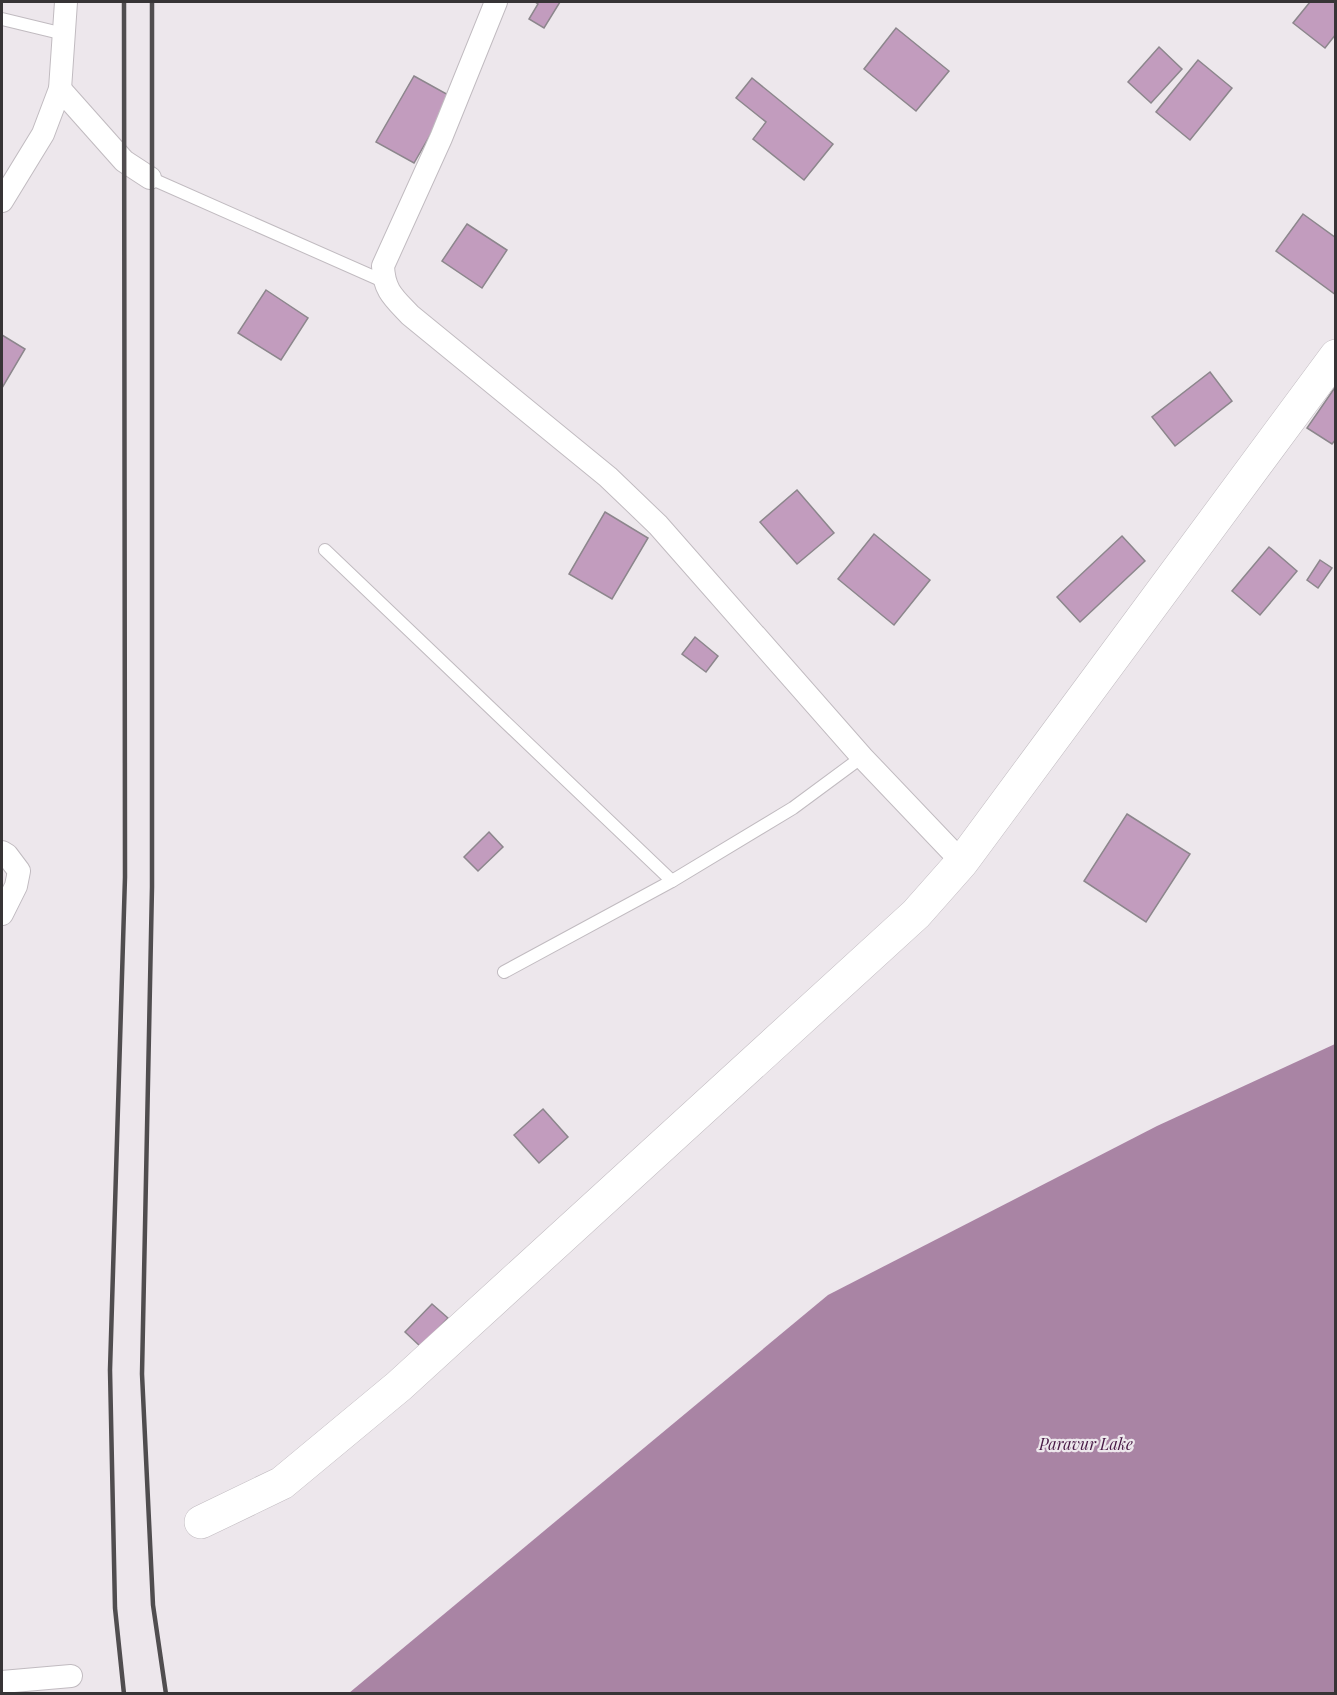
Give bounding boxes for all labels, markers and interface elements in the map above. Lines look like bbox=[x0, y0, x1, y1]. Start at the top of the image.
water label: Paravur Lake bbox=[1038, 1433, 1133, 1454]

